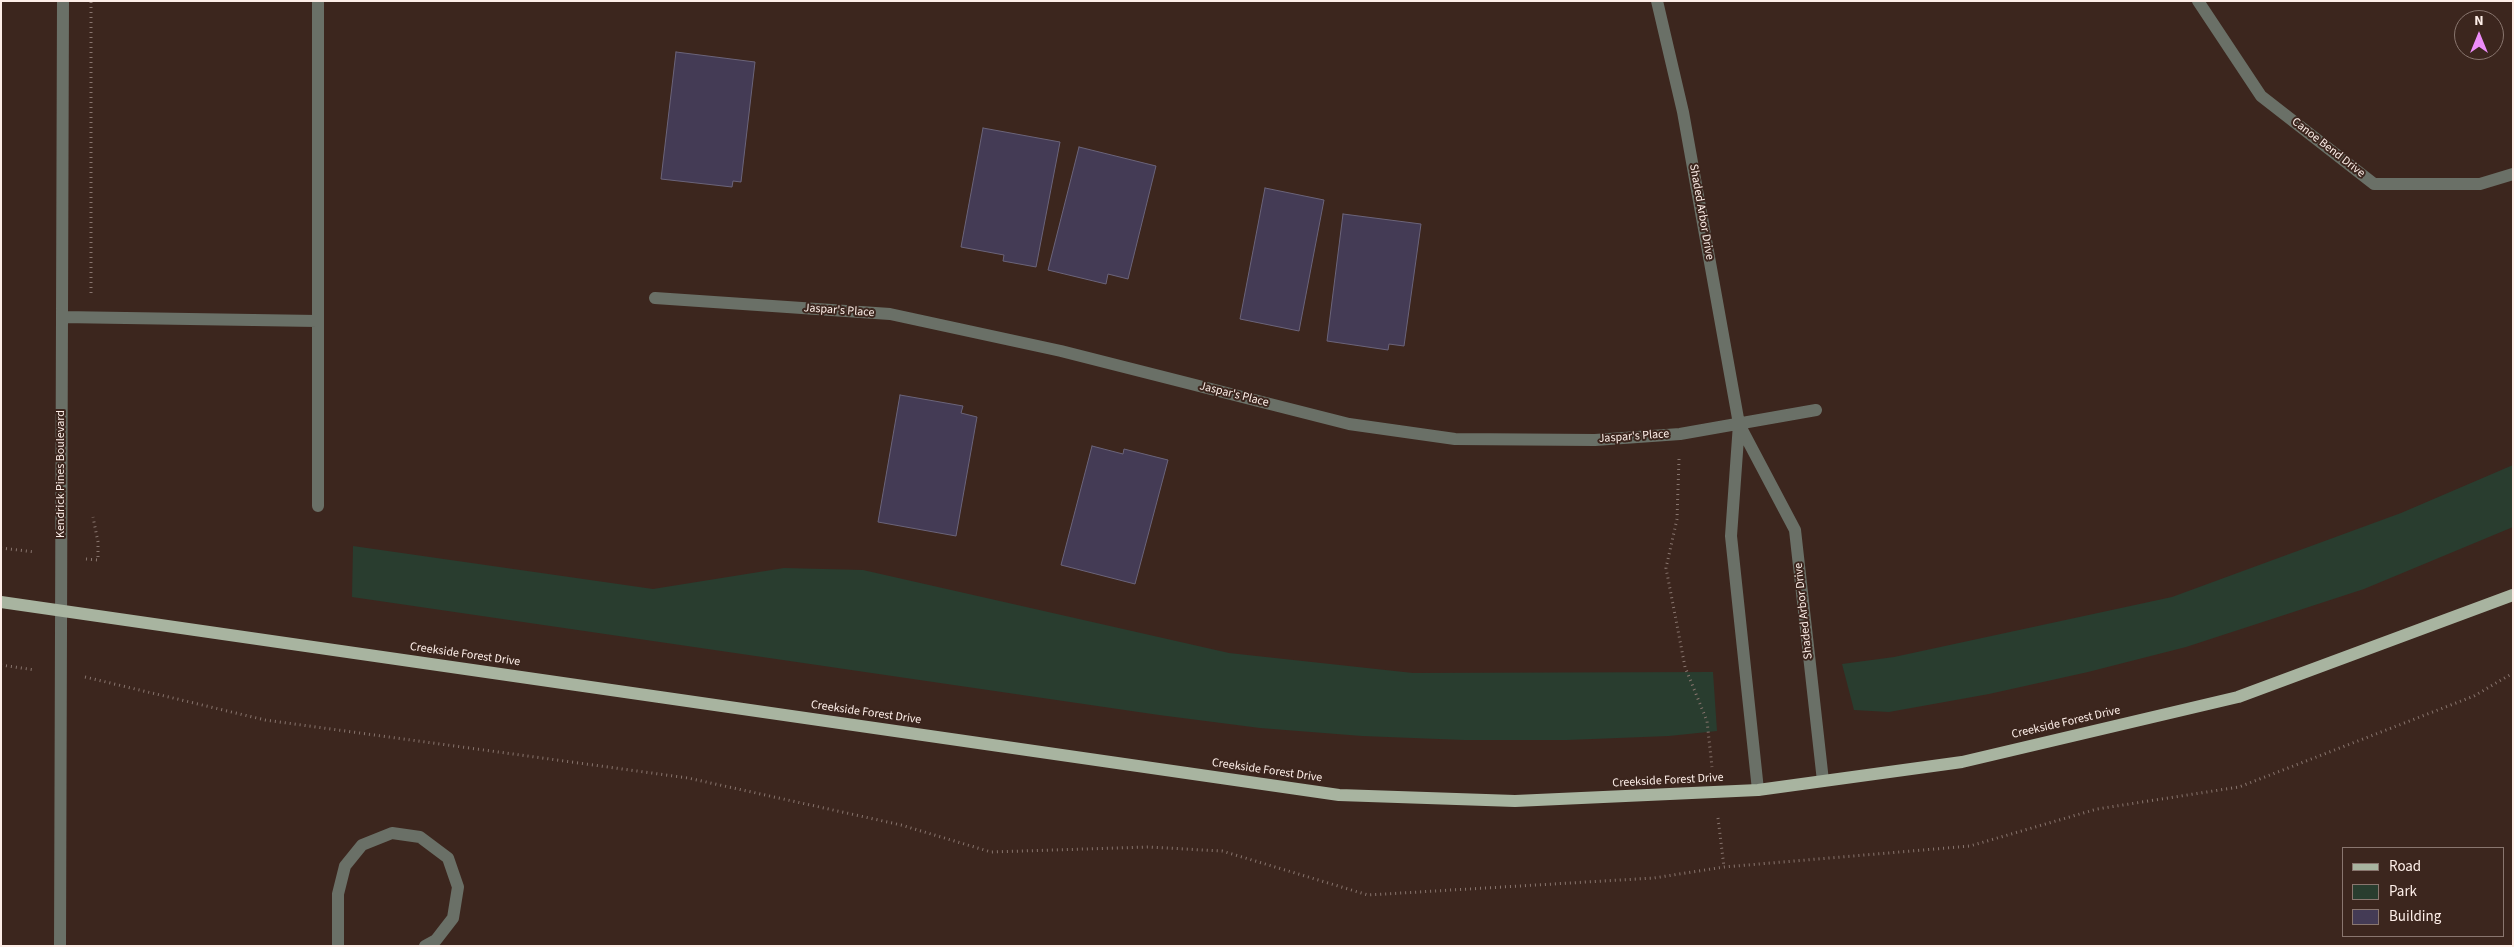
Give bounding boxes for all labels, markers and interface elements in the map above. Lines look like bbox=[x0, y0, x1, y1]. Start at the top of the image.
north arrow bbox=[2454, 10, 2504, 60]
text: N bbox=[2474, 11, 2484, 31]
street label: Canoe Bend Drive bbox=[2289, 115, 2367, 181]
street label: Shaded Arbor Drive bbox=[1685, 163, 1717, 261]
street label: Jaspar's Place bbox=[803, 301, 875, 321]
street label: Jaspar's Place bbox=[1198, 379, 1270, 411]
street label: Kendrick Pines Boulevard bbox=[54, 410, 68, 538]
street label: Jaspar's Place bbox=[1598, 427, 1670, 447]
street label: Shaded Arbor Drive bbox=[1792, 562, 1816, 660]
street label: Creekside Forest Drive bbox=[409, 640, 521, 670]
street label: Creekside Forest Drive bbox=[810, 698, 922, 728]
street label: Creekside Forest Drive bbox=[2010, 703, 2122, 743]
street label: Creekside Forest Drive bbox=[1211, 756, 1323, 786]
street label: Creekside Forest Drive bbox=[1612, 771, 1724, 791]
legend bbox=[2342, 847, 2504, 937]
text: Road bbox=[2389, 856, 2421, 877]
text: Park bbox=[2389, 881, 2417, 902]
text: Building bbox=[2389, 906, 2441, 927]

